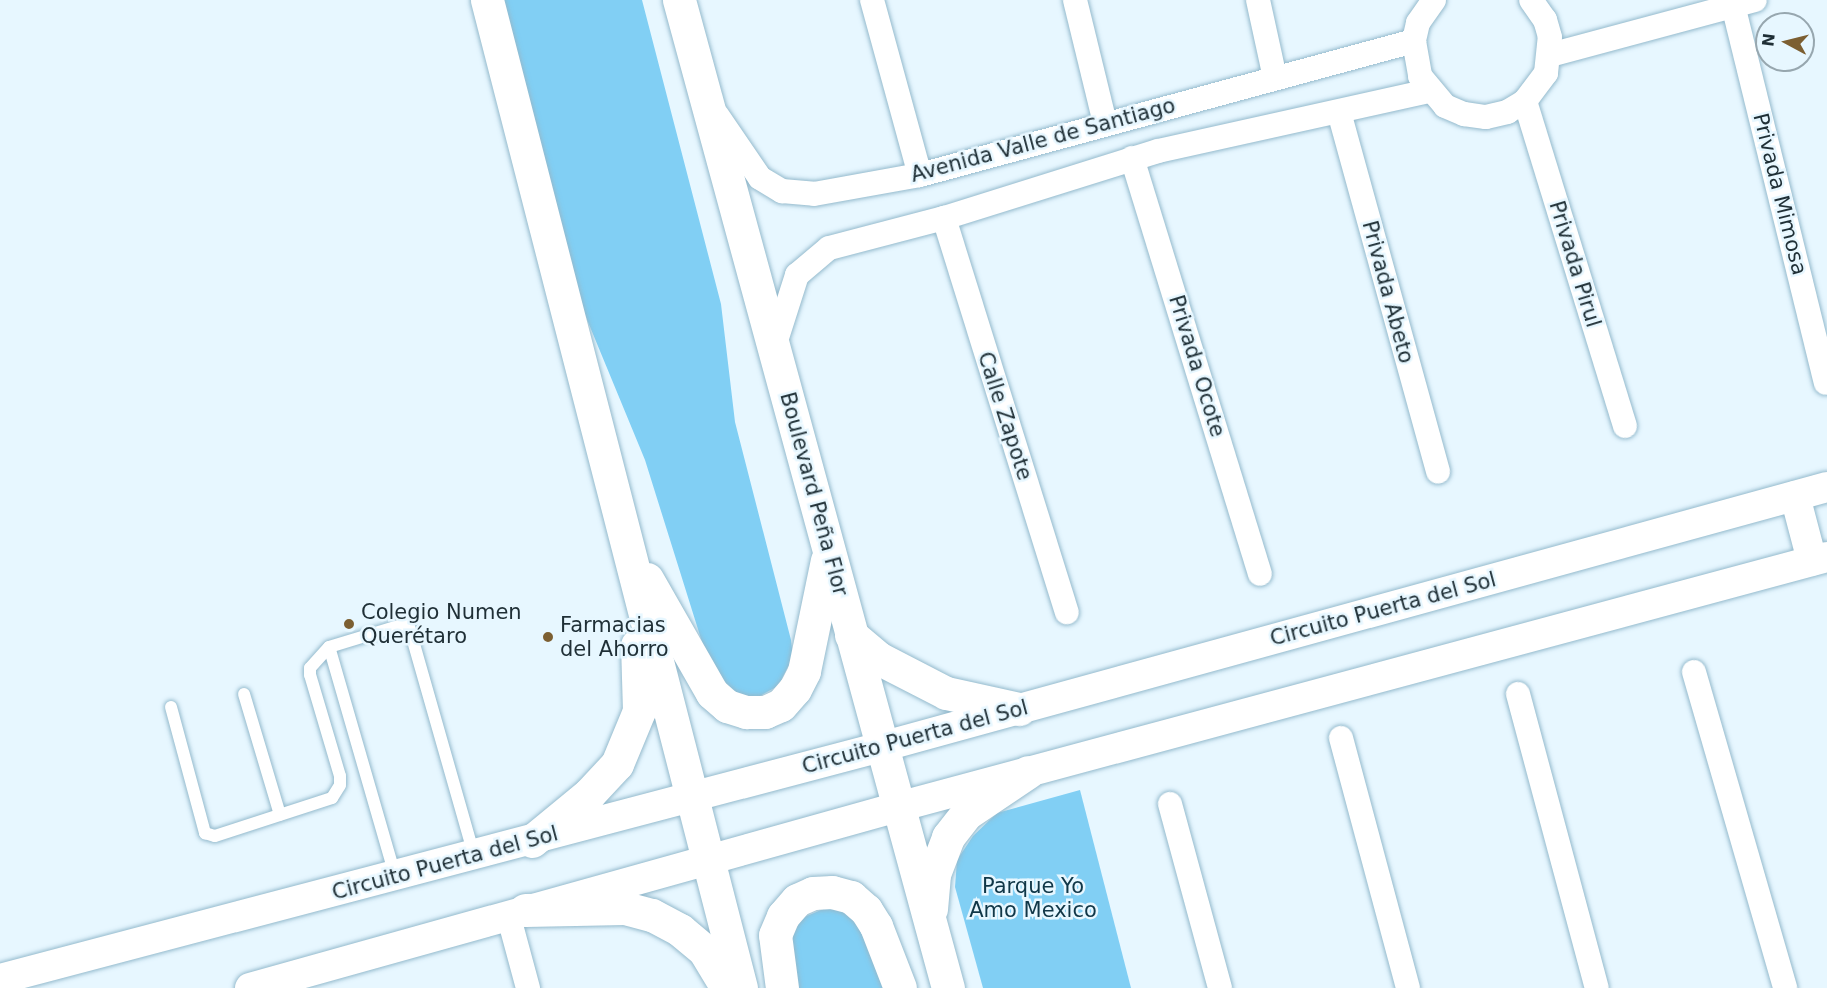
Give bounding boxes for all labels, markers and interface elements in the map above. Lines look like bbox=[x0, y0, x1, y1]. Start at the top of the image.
north arrow bbox=[1755, 12, 1815, 72]
text: N bbox=[1758, 32, 1779, 48]
street label: Avenida Valle de Santiago bbox=[908, 93, 1178, 187]
street label: Privada Mimosa bbox=[1748, 110, 1812, 278]
street label: Privada Pirul bbox=[1544, 198, 1606, 330]
street label: Privada Abeto bbox=[1357, 218, 1419, 366]
street label: Privada Ocote bbox=[1163, 292, 1231, 440]
street label: Calle Zapote bbox=[972, 349, 1038, 483]
street label: Boulevard Peña Flor bbox=[775, 389, 853, 599]
street label: Circuito Puerta del Sol bbox=[1267, 567, 1499, 651]
place label: Colegio Numen Querétaro bbox=[361, 599, 522, 649]
place label: Farmacias del Ahorro bbox=[560, 612, 669, 662]
marker: Colegio Numen Querétaro bbox=[342, 617, 356, 631]
marker: Farmacias del Ahorro bbox=[541, 630, 555, 644]
street label: Circuito Puerta del Sol bbox=[799, 695, 1031, 779]
street label: Circuito Puerta del Sol bbox=[329, 821, 561, 905]
park label: Parque Yo Amo Mexico bbox=[969, 873, 1097, 923]

